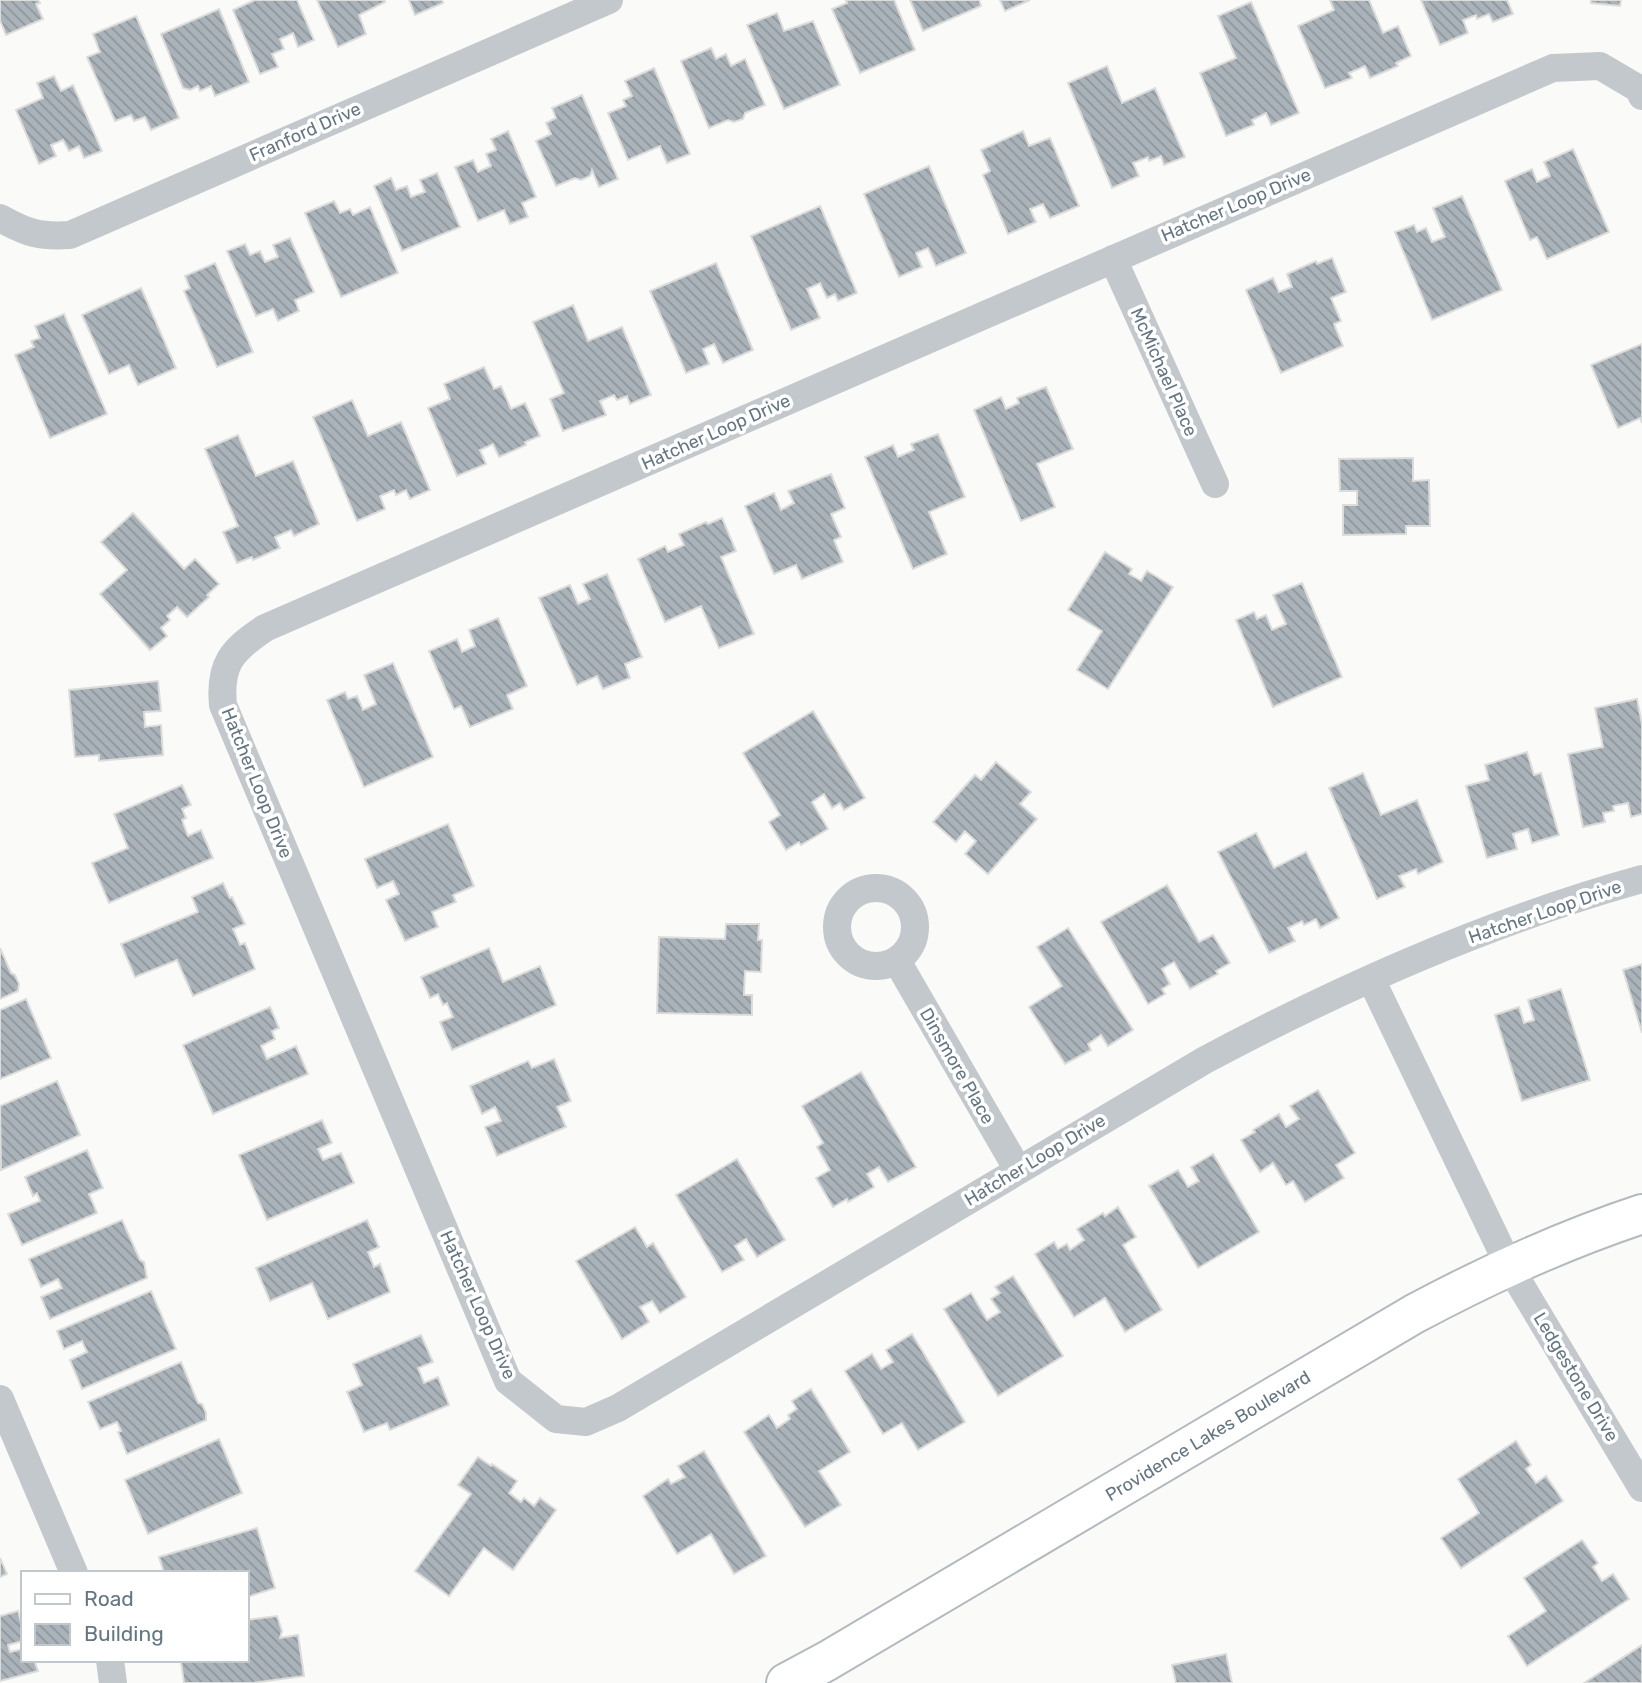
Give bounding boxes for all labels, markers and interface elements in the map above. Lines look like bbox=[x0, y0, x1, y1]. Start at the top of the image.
street label: Franford Drive bbox=[246, 98, 364, 166]
street label: Hatcher Loop Drive bbox=[1158, 163, 1314, 247]
street label: McMichael Place bbox=[1126, 304, 1202, 440]
street label: Hatcher Loop Drive bbox=[638, 389, 794, 475]
street label: Hatcher Loop Drive bbox=[217, 704, 297, 862]
street label: Hatcher Loop Drive bbox=[1465, 875, 1625, 949]
street label: Dinsmore Place bbox=[915, 1004, 999, 1128]
street label: Hatcher Loop Drive bbox=[960, 1109, 1110, 1211]
street label: Hatcher Loop Drive bbox=[435, 1227, 521, 1383]
street label: Ledgestone Drive bbox=[1529, 1308, 1623, 1446]
street label: Providence Lakes Boulevard bbox=[1101, 1366, 1315, 1506]
legend bbox=[21, 1571, 248, 1662]
text: Road bbox=[84, 1586, 134, 1611]
text: Building bbox=[84, 1621, 164, 1646]

